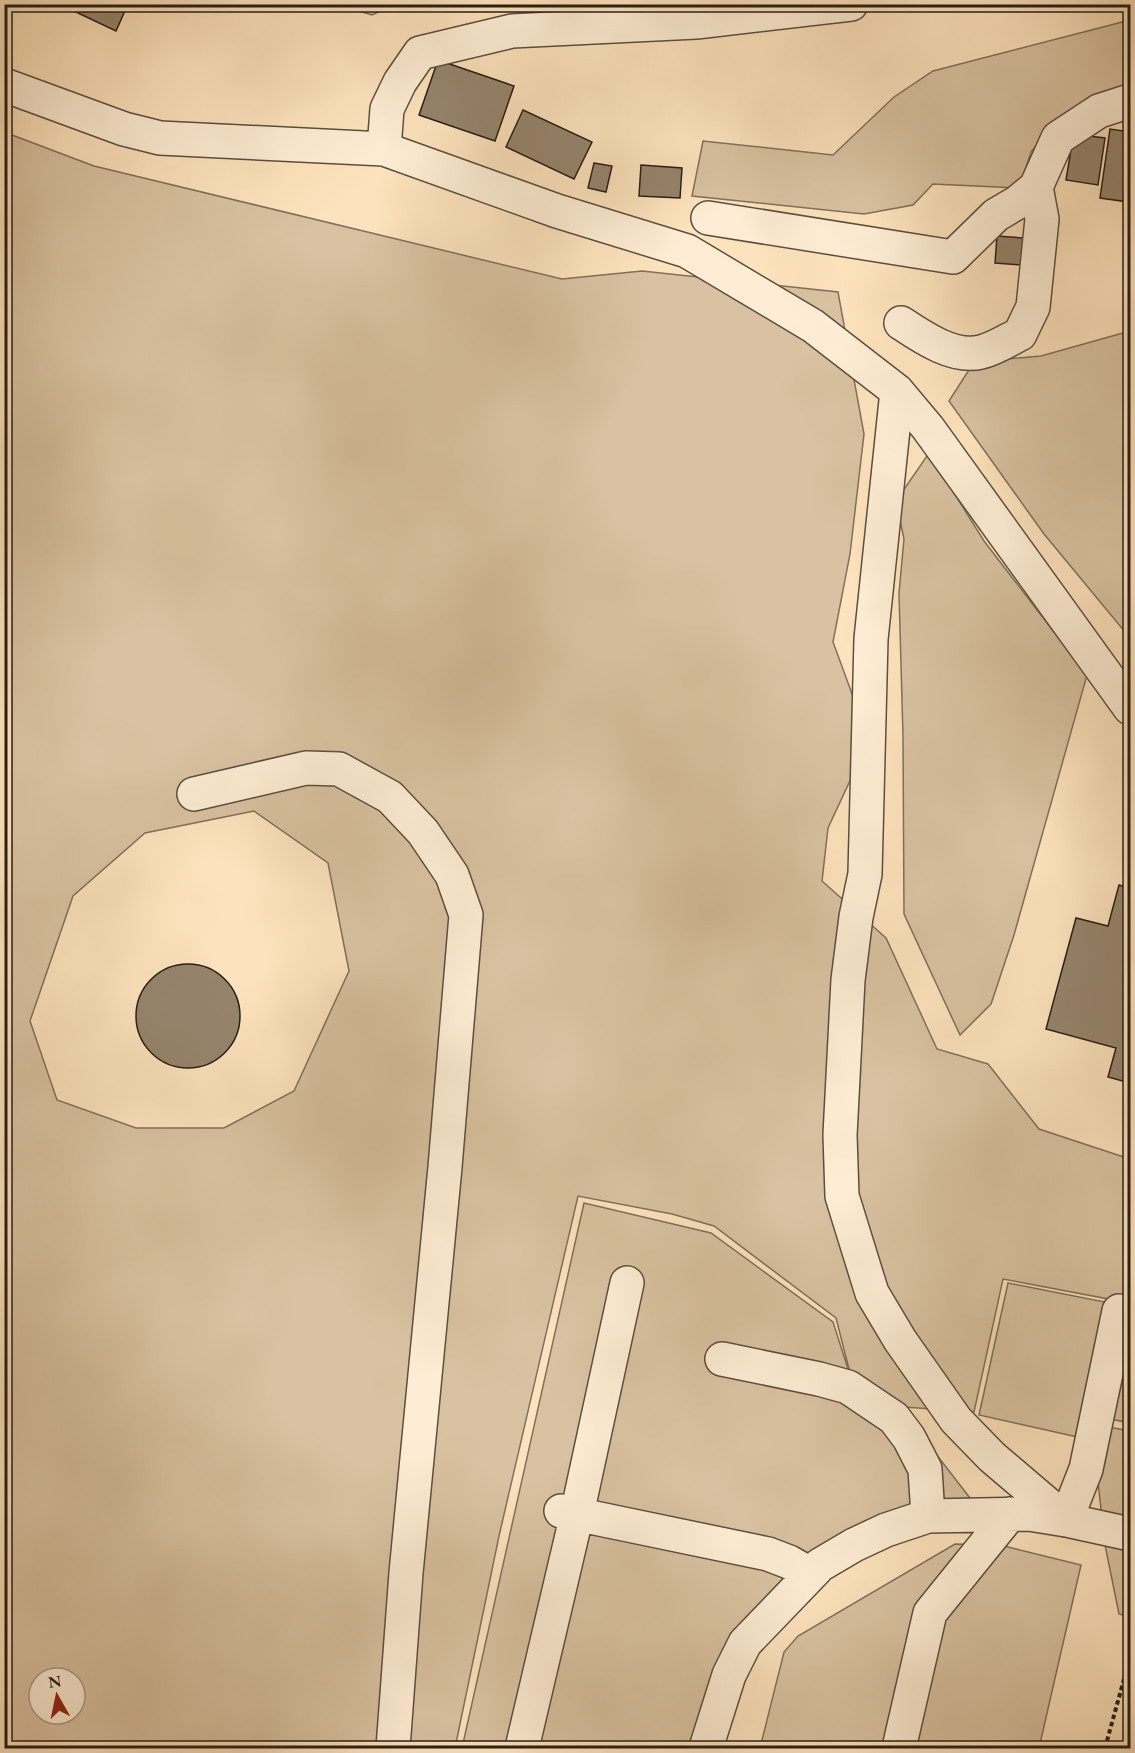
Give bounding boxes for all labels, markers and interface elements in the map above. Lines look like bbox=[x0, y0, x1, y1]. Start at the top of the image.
north arrow bbox=[27, 1666, 87, 1726]
text: N bbox=[47, 1670, 63, 1693]

